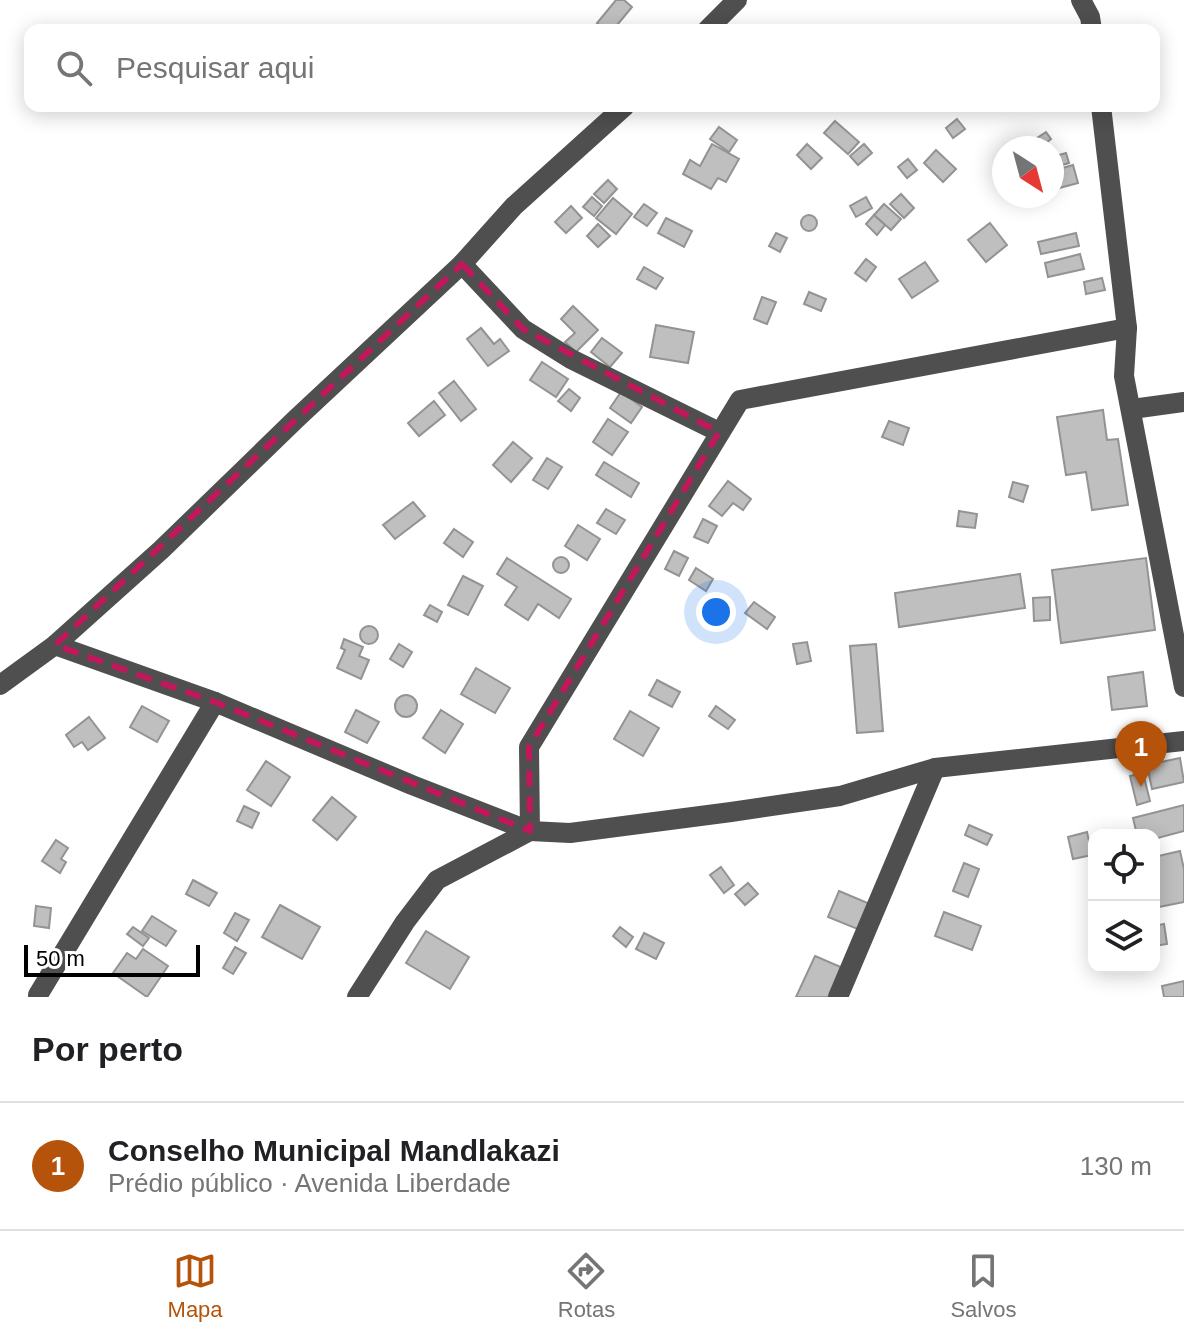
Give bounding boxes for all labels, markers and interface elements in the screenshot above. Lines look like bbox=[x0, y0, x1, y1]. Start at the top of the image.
search box bbox=[24, 24, 1160, 112]
icon: search bbox=[52, 46, 96, 90]
text: Pesquisar aqui bbox=[116, 51, 314, 84]
north arrow bbox=[992, 136, 1064, 208]
your location bbox=[696, 592, 736, 632]
pin: 1 bbox=[1115, 721, 1167, 787]
map controls bbox=[1088, 829, 1160, 973]
button: locate bbox=[1088, 829, 1160, 901]
button: layers bbox=[1088, 901, 1160, 973]
scale bar bbox=[24, 941, 200, 977]
text: 50 m bbox=[36, 946, 85, 971]
text: Por perto bbox=[32, 1030, 183, 1068]
text: Conselho Municipal Mandlakazi bbox=[108, 1134, 560, 1167]
text: 1 bbox=[51, 1151, 65, 1181]
text: 130 m bbox=[1080, 1151, 1152, 1181]
text: Prédio público · Avenida Liberdade bbox=[108, 1168, 511, 1198]
tab: Mapa bbox=[168, 1249, 223, 1323]
tab: Rotas bbox=[558, 1249, 615, 1323]
tab: Salvos bbox=[950, 1249, 1016, 1323]

